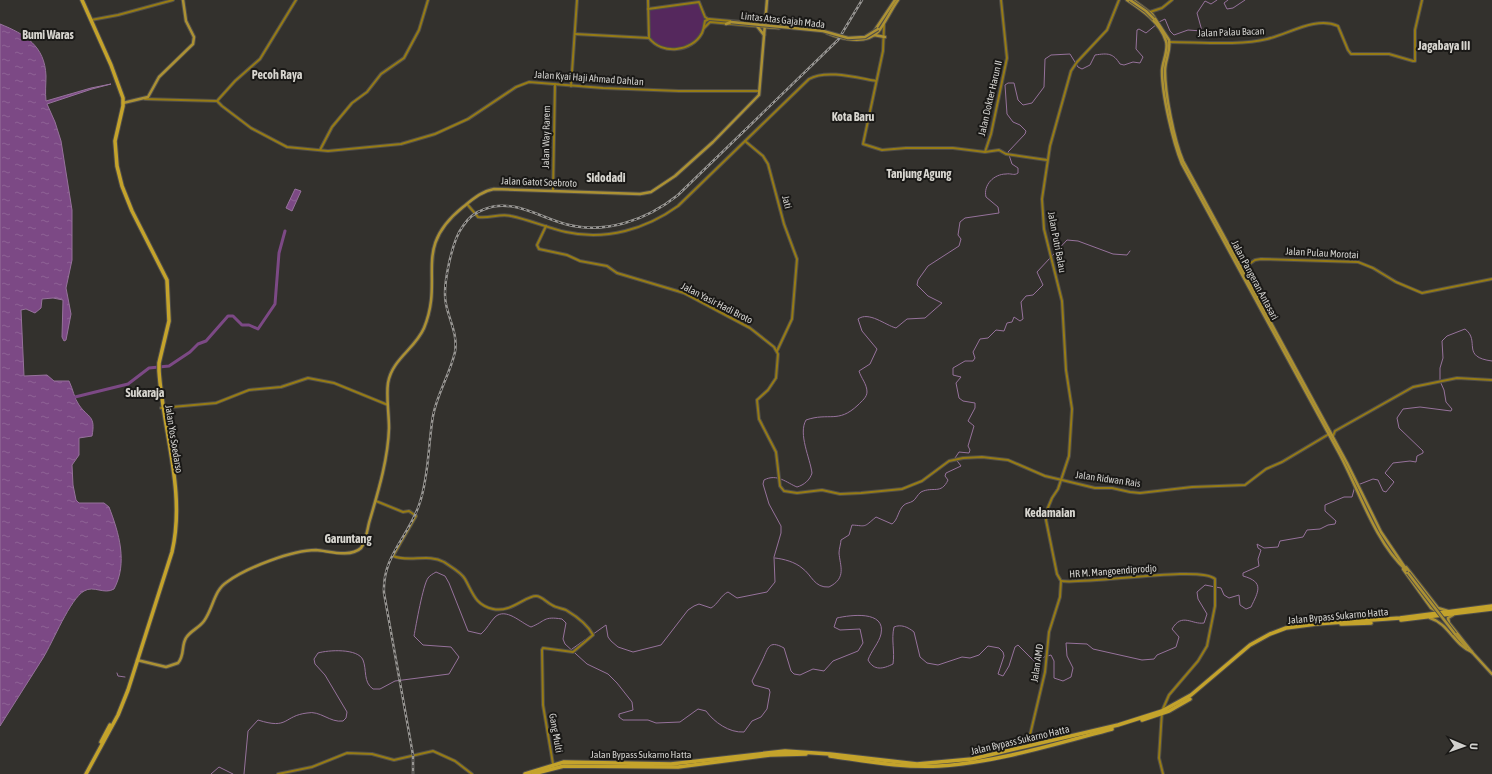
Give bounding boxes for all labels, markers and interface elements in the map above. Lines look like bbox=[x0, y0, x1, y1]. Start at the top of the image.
street label: Lintas Atas Gajah Mada bbox=[740, 10, 826, 30]
street label: Jalan Palau Bacan bbox=[1197, 25, 1265, 39]
district label: Bumi Waras bbox=[22, 28, 75, 42]
district label: Jagabaya III bbox=[1417, 39, 1470, 53]
street label: Jalan Dokter Harun II bbox=[976, 59, 1004, 137]
district label: Pecoh Raya bbox=[252, 68, 303, 82]
street label: Jalan Kyai Haji Ahmad Dahlan bbox=[534, 69, 644, 87]
street label: Jalan Way Rarem bbox=[540, 106, 552, 168]
district label: Kota Baru bbox=[832, 110, 874, 124]
district label: Tanjung Agung bbox=[887, 167, 952, 181]
district label: Sidodadi bbox=[587, 171, 626, 185]
street label: Jalan Gatot Soebroto bbox=[501, 175, 578, 189]
street label: Jati bbox=[780, 194, 794, 210]
street label: Jalan Putri Balau bbox=[1046, 210, 1068, 274]
street label: Jalan Pangeran Antasari bbox=[1229, 238, 1281, 322]
street label: Jalan Pulau Morotai bbox=[1285, 246, 1359, 260]
street label: Jalan Yasir Hadi Broto bbox=[679, 280, 755, 326]
district label: Sukaraja bbox=[126, 386, 165, 400]
street label: Jalan Yos Soedarso bbox=[163, 404, 185, 474]
street label: Jalan Ridwan Rais bbox=[1075, 469, 1142, 489]
district label: Kedamaian bbox=[1025, 506, 1076, 520]
district label: Garuntang bbox=[324, 532, 372, 546]
street label: HR M. Mangoendiprodjo bbox=[1069, 562, 1157, 580]
street label: Jalan Bypass Sukarno Hatta bbox=[1287, 606, 1389, 626]
street label: Jalan AMD bbox=[1029, 643, 1046, 683]
street label: Gang Multi bbox=[547, 712, 565, 754]
street label: Jalan Bypass Sukarno Hatta bbox=[970, 723, 1071, 757]
north arrow bbox=[1444, 726, 1484, 766]
text: U bbox=[1468, 743, 1480, 750]
street label: Jalan Bypass Sukarno Hatta bbox=[591, 749, 692, 760]

